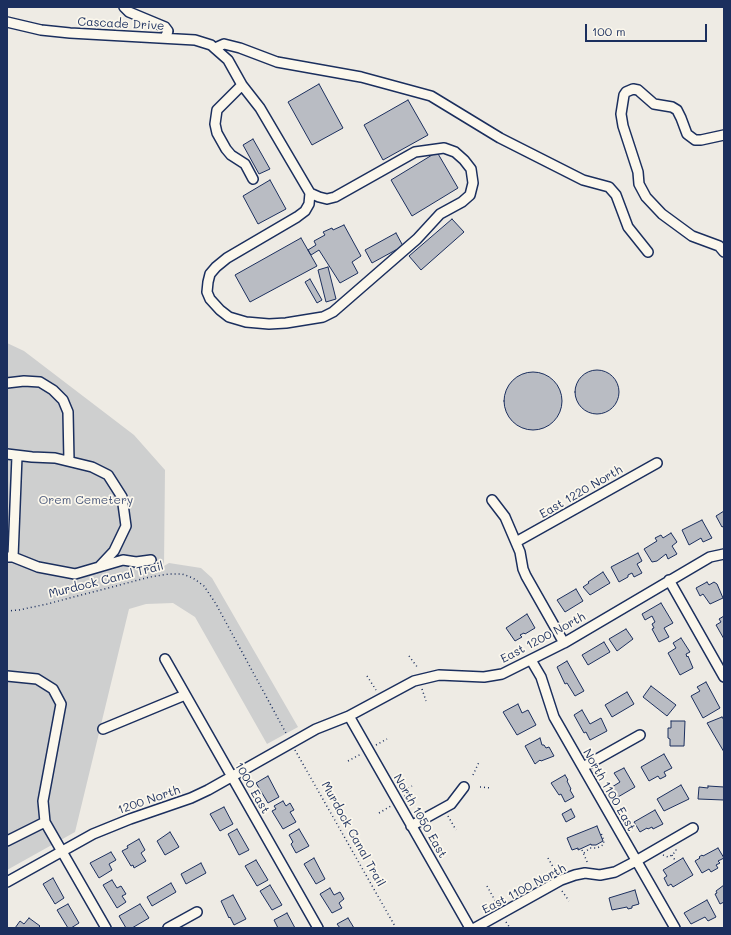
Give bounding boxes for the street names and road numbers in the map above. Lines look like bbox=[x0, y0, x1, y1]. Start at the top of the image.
street label: Cascade Drive bbox=[77, 15, 165, 33]
street label: East 1220 North bbox=[537, 462, 625, 522]
street label: Murdock Canal Trail bbox=[47, 559, 165, 601]
street label: East 1200 North bbox=[498, 610, 588, 666]
street label: North 1100 East bbox=[580, 746, 638, 834]
street label: 1000 East bbox=[232, 760, 272, 816]
street label: North 1050 East bbox=[390, 772, 450, 860]
street label: Murdock Canal Trail bbox=[318, 779, 388, 889]
street label: 1200 North bbox=[116, 783, 182, 817]
street label: East 1100 North bbox=[480, 861, 568, 917]

